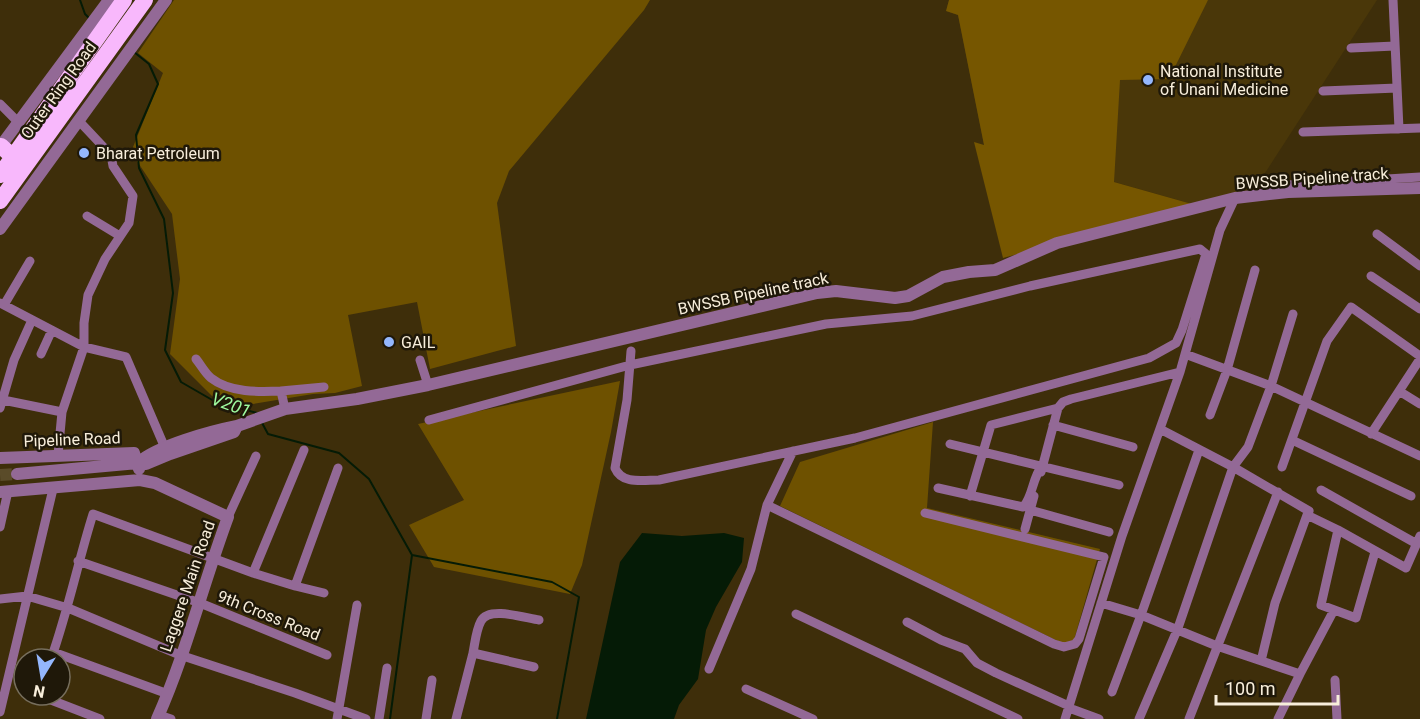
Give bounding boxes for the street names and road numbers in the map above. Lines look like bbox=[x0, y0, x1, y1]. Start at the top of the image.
street label: Outer Ring Road bbox=[17, 38, 100, 142]
street label: BWSSB Pipeline track bbox=[1235, 164, 1390, 193]
street label: BWSSB Pipeline track bbox=[676, 268, 831, 319]
street label: Pipeline Road bbox=[23, 428, 121, 451]
street label: Laggere Main Road bbox=[156, 518, 219, 654]
street label: 9th Cross Road bbox=[215, 586, 323, 645]

